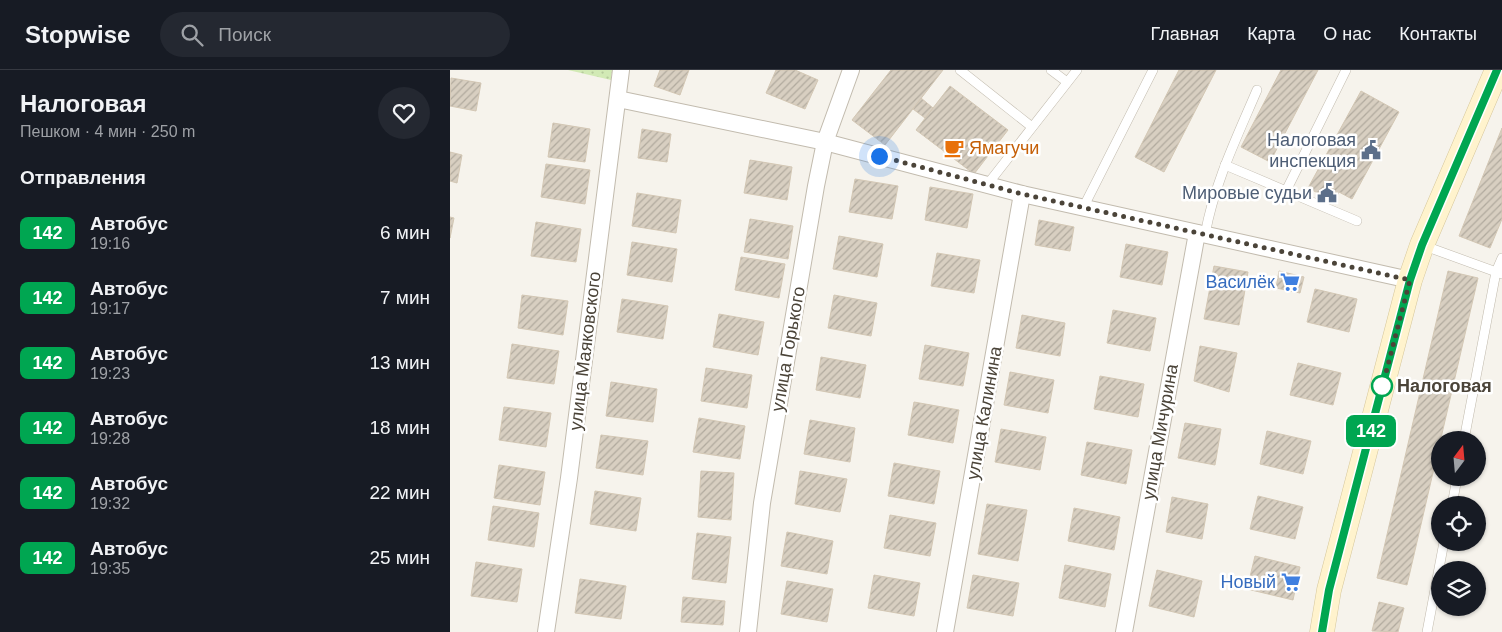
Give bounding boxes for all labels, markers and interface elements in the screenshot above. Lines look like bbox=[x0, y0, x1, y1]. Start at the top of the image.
search box bbox=[160, 12, 510, 57]
text: Stopwise bbox=[25, 21, 130, 48]
icon: search bbox=[178, 21, 206, 49]
text: Поиск bbox=[218, 24, 271, 45]
text: Главная bbox=[1151, 24, 1219, 44]
text: Карта bbox=[1247, 24, 1295, 44]
text: О нас bbox=[1323, 24, 1371, 44]
text: Контакты bbox=[1399, 24, 1477, 44]
button: heart bbox=[378, 87, 430, 139]
text: Налоговая bbox=[20, 90, 146, 117]
text: Пешком · 4 мин · 250 m bbox=[20, 123, 195, 140]
place label: Налоговая инспекция bbox=[1267, 130, 1356, 171]
cafe icon: Ямагучи bbox=[943, 137, 965, 159]
place label: Ямагучи bbox=[969, 138, 1039, 158]
public building icon: Налоговая инспекция bbox=[1360, 139, 1382, 161]
your location bbox=[867, 144, 892, 169]
text: Отправления bbox=[20, 167, 146, 188]
public building icon: Мировые судьи bbox=[1316, 182, 1338, 204]
place label: Мировые судьи bbox=[1182, 183, 1312, 203]
text: Автобус bbox=[90, 213, 168, 234]
text: 6 мин bbox=[380, 222, 430, 243]
text: 142 bbox=[32, 223, 63, 243]
text: 19:16 bbox=[90, 235, 130, 252]
street label: улица Маяковского bbox=[565, 270, 605, 432]
supermarket icon: Василёк bbox=[1279, 271, 1301, 293]
place label: Василёк bbox=[1206, 272, 1275, 292]
text: Автобус bbox=[90, 278, 168, 299]
street label: улица Горького bbox=[767, 285, 809, 413]
text: 7 мин bbox=[380, 287, 430, 308]
text: 142 bbox=[32, 288, 63, 308]
text: 19:17 bbox=[90, 300, 130, 317]
text: Автобус bbox=[90, 343, 168, 364]
street label: улица Калинина bbox=[962, 344, 1006, 481]
text: 13 мин bbox=[369, 352, 430, 373]
text: 142 bbox=[32, 353, 63, 373]
street label: улица Мичурина bbox=[1138, 361, 1182, 502]
text: 19:23 bbox=[90, 365, 130, 382]
marker: Налоговая bbox=[1371, 375, 1393, 397]
place label: Налоговая bbox=[1397, 376, 1492, 396]
text: Автобус bbox=[90, 408, 168, 429]
line badge: 142 bbox=[1342, 415, 1400, 447]
text: 18 мин bbox=[369, 417, 430, 438]
text: 142 bbox=[32, 418, 63, 438]
text: 142 bbox=[1356, 421, 1386, 441]
text: 19:28 bbox=[90, 430, 130, 447]
north arrow bbox=[1431, 431, 1486, 486]
map controls bbox=[1431, 431, 1486, 616]
text: Автобус bbox=[90, 473, 168, 494]
text: 22 мин bbox=[369, 482, 430, 503]
text: 142 bbox=[32, 483, 63, 503]
text: 19:32 bbox=[90, 495, 130, 512]
button: locate bbox=[1431, 496, 1486, 551]
text: Автобус bbox=[90, 538, 168, 559]
text: 25 мин bbox=[369, 547, 430, 568]
text: 142 bbox=[32, 548, 63, 568]
text: 19:35 bbox=[90, 560, 130, 577]
button: layers bbox=[1431, 561, 1486, 616]
supermarket icon: Новый bbox=[1280, 571, 1302, 593]
place label: Новый bbox=[1220, 572, 1276, 592]

